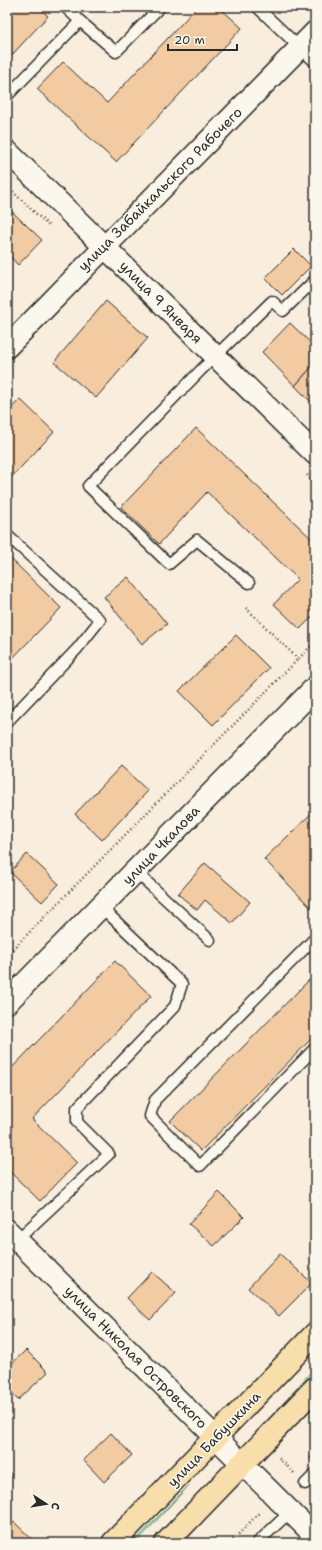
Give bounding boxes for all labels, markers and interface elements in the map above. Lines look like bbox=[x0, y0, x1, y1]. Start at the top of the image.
scale bar bbox=[168, 26, 237, 52]
text: 20 m bbox=[174, 32, 205, 48]
street label: улица Забайкальского Рабочего bbox=[74, 103, 246, 275]
street label: улица 9 Января bbox=[116, 257, 206, 347]
street label: улица Чкалова bbox=[118, 801, 204, 889]
street label: улица Николая Островского bbox=[61, 1282, 211, 1432]
street label: улица Бабушкина bbox=[164, 1387, 265, 1491]
north arrow bbox=[26, 1484, 66, 1524]
text: С bbox=[47, 1501, 63, 1511]

